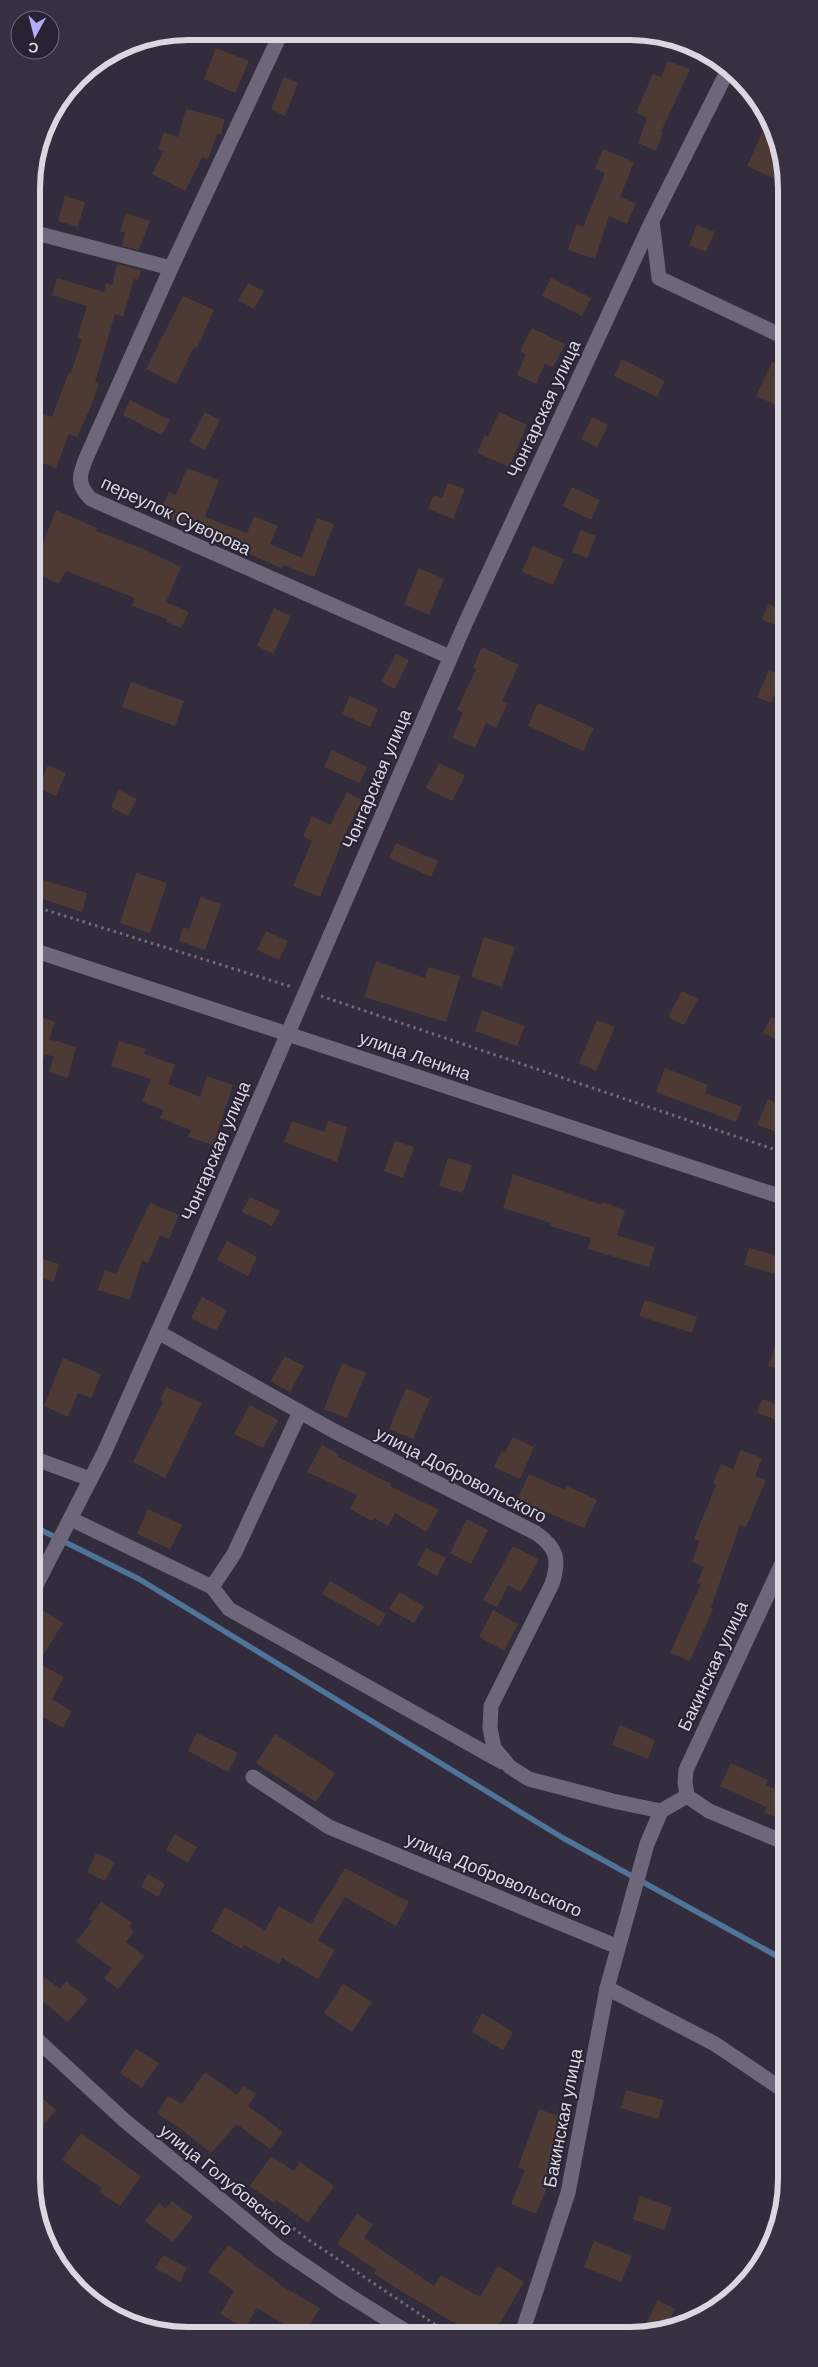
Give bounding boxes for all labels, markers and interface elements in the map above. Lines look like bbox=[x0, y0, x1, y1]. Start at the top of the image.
north arrow bbox=[10, 10, 60, 60]
text: С bbox=[27, 39, 39, 56]
street label: Чонгарская улица bbox=[503, 336, 585, 481]
street label: переулок Суворова bbox=[98, 473, 255, 560]
street label: Чонгарская улица bbox=[339, 705, 416, 852]
street label: улица Ленина bbox=[357, 1028, 474, 1085]
street label: Чонгарская улица bbox=[178, 1077, 255, 1224]
street label: улица Добровольского bbox=[372, 1423, 550, 1527]
street label: Бакинская улица bbox=[674, 1597, 752, 1734]
street label: улица Добровольского bbox=[403, 1829, 585, 1921]
street label: Бакинская улица bbox=[540, 2046, 586, 2189]
street label: улица Голубовского bbox=[155, 2120, 297, 2240]

